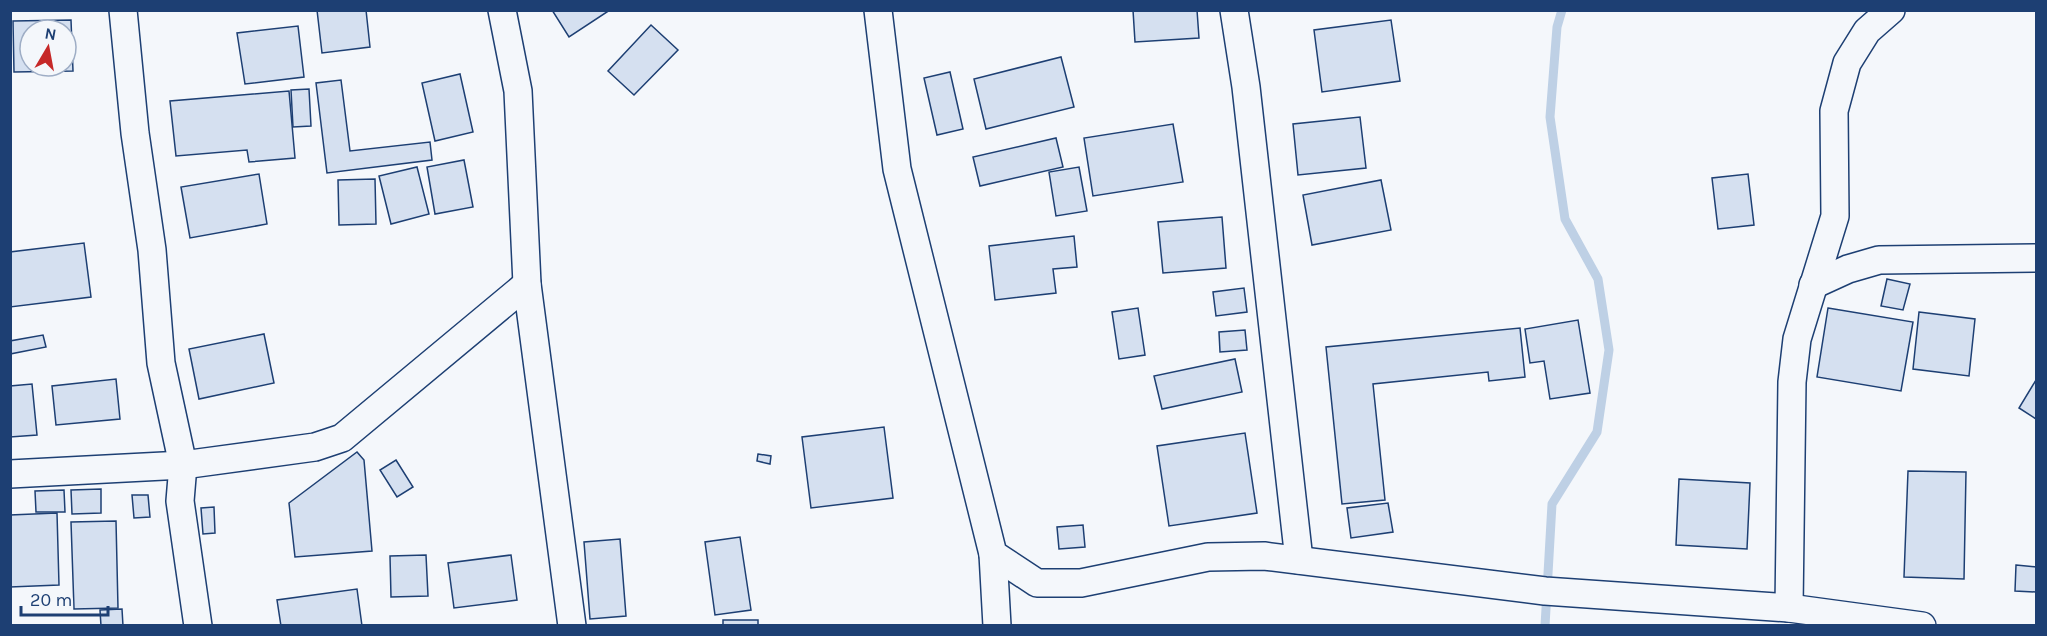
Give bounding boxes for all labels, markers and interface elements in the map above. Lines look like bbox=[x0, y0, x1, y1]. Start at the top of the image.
north arrow bbox=[18, 18, 78, 78]
text: N bbox=[43, 23, 58, 44]
scale bar bbox=[21, 579, 108, 617]
text: 20 m bbox=[30, 589, 72, 611]

